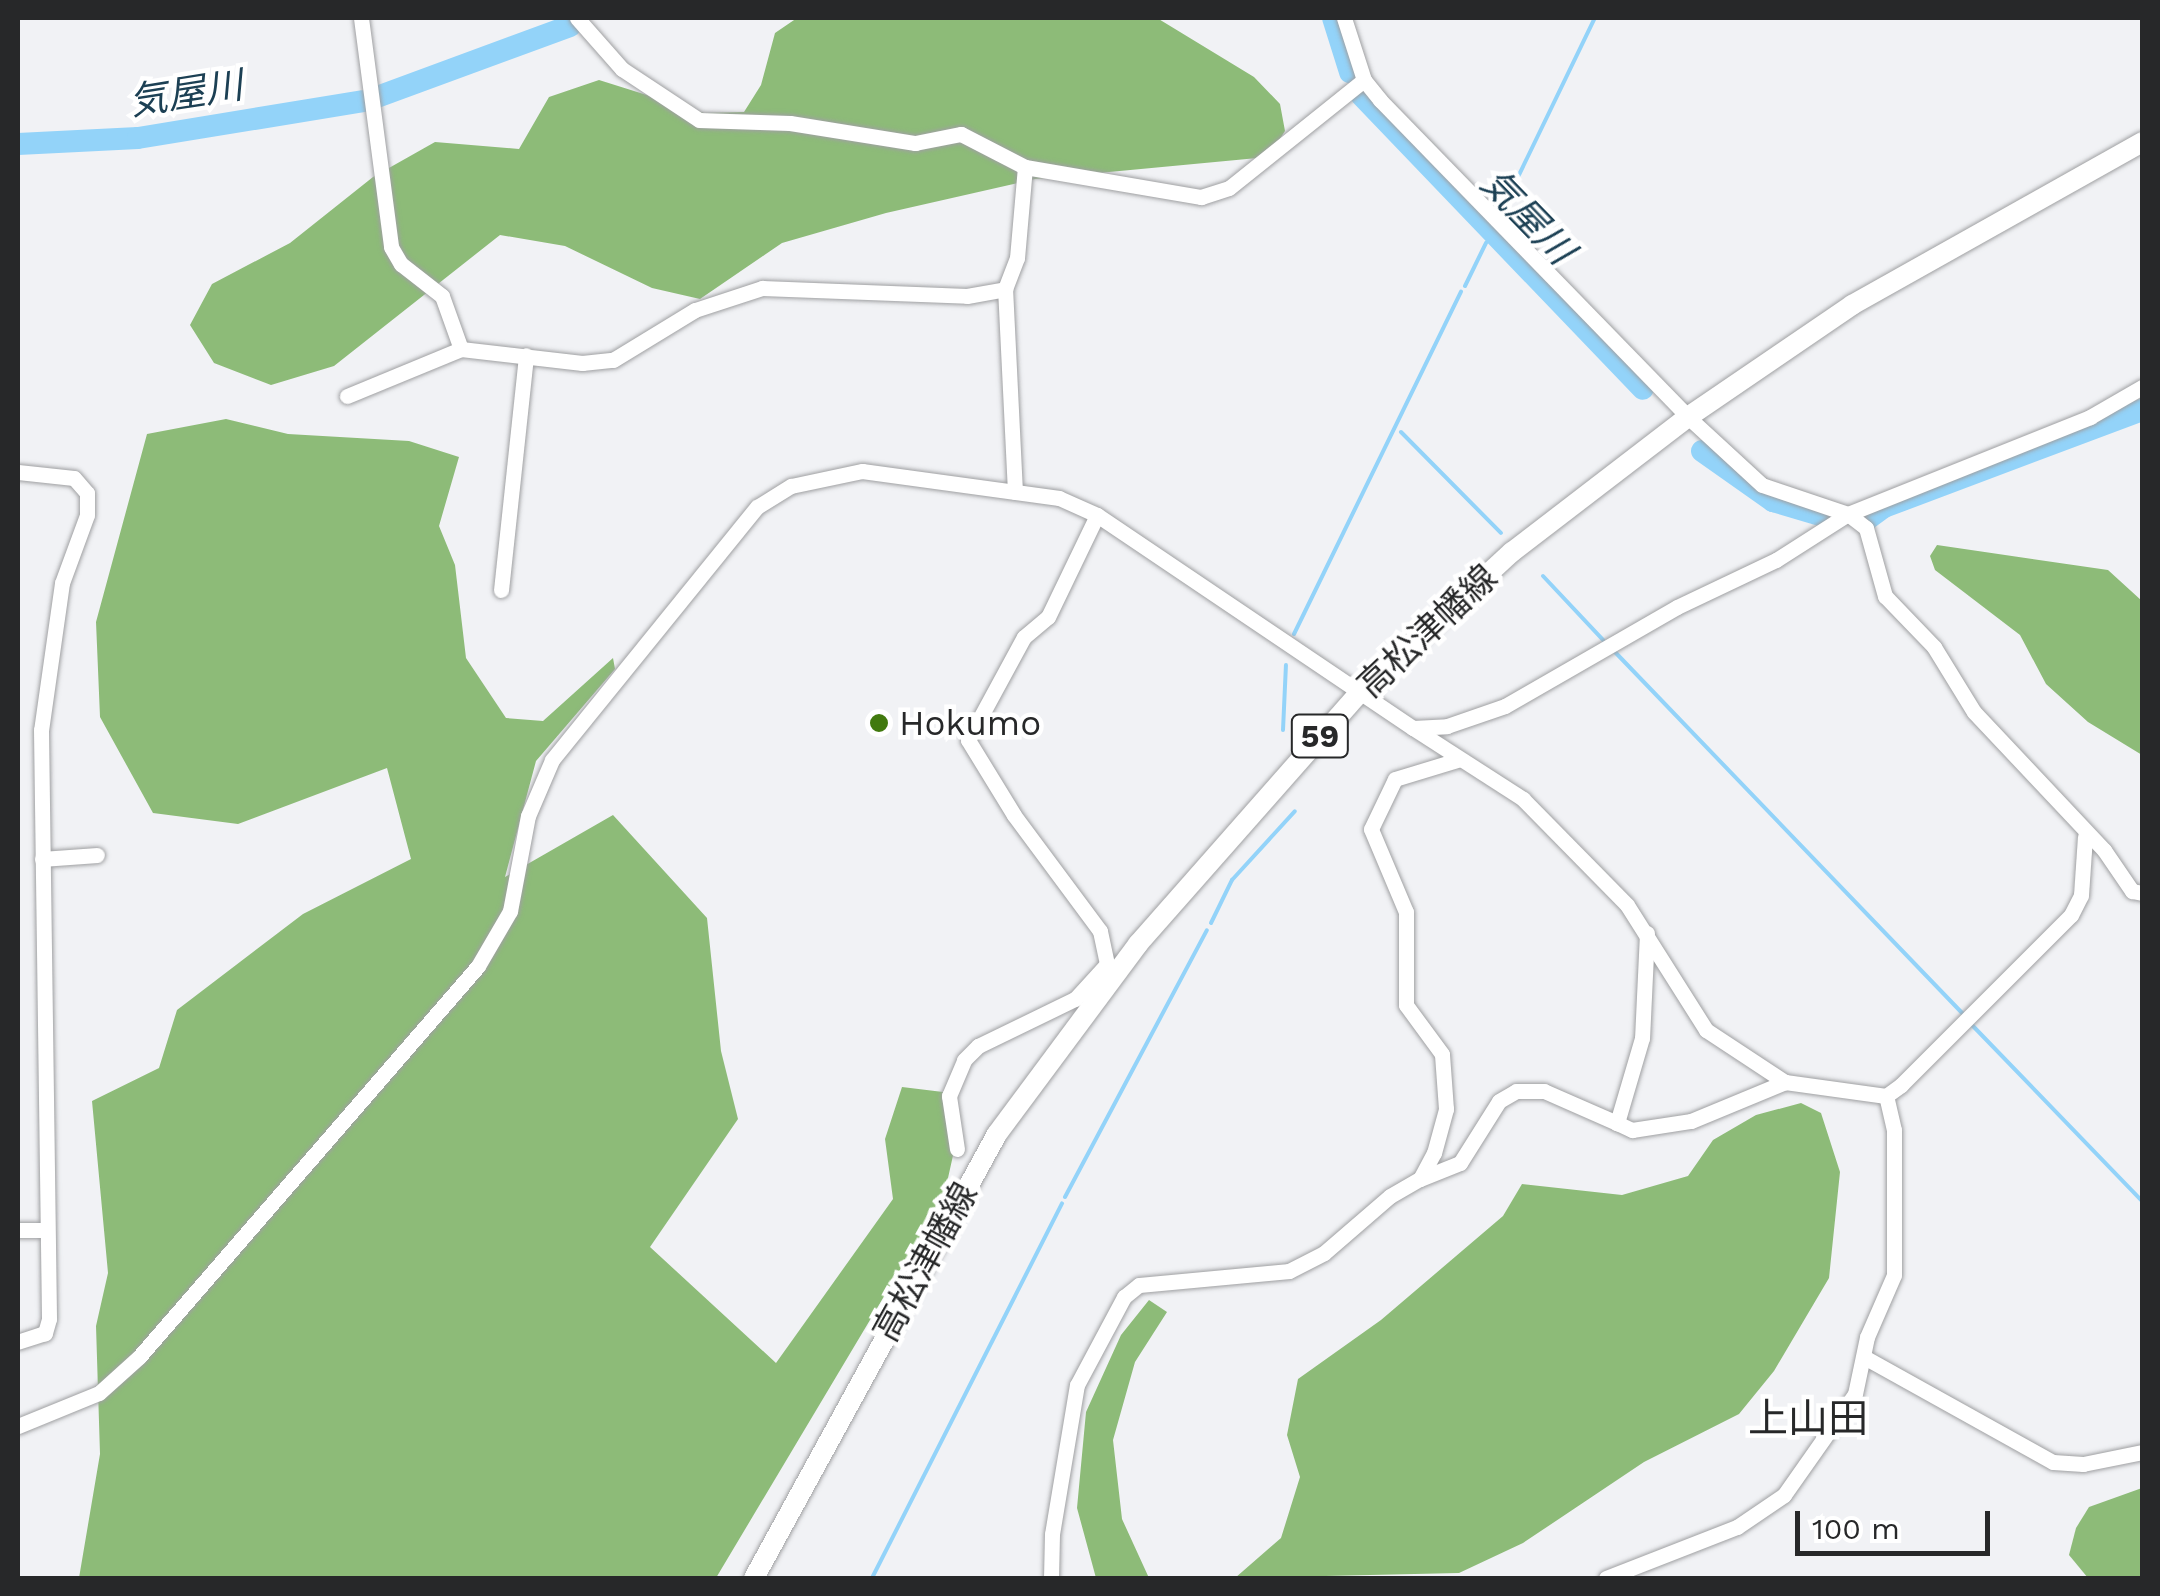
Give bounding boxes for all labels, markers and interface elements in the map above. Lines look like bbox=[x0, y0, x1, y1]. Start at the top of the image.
water label: 気屋川 bbox=[126, 63, 246, 125]
water label: 気屋川 bbox=[1471, 160, 1583, 274]
street label: 高松津幡線 bbox=[1349, 556, 1505, 706]
place label: Hokumo bbox=[899, 702, 1041, 744]
road number: 59 bbox=[1290, 709, 1350, 763]
marker: Hokumo bbox=[868, 712, 890, 734]
street label: 高松津幡線 bbox=[864, 1175, 986, 1349]
district label: 上山田 bbox=[1748, 1395, 1868, 1443]
scale bar bbox=[1800, 1491, 1995, 1553]
text: 100 m bbox=[1812, 1511, 1900, 1546]

